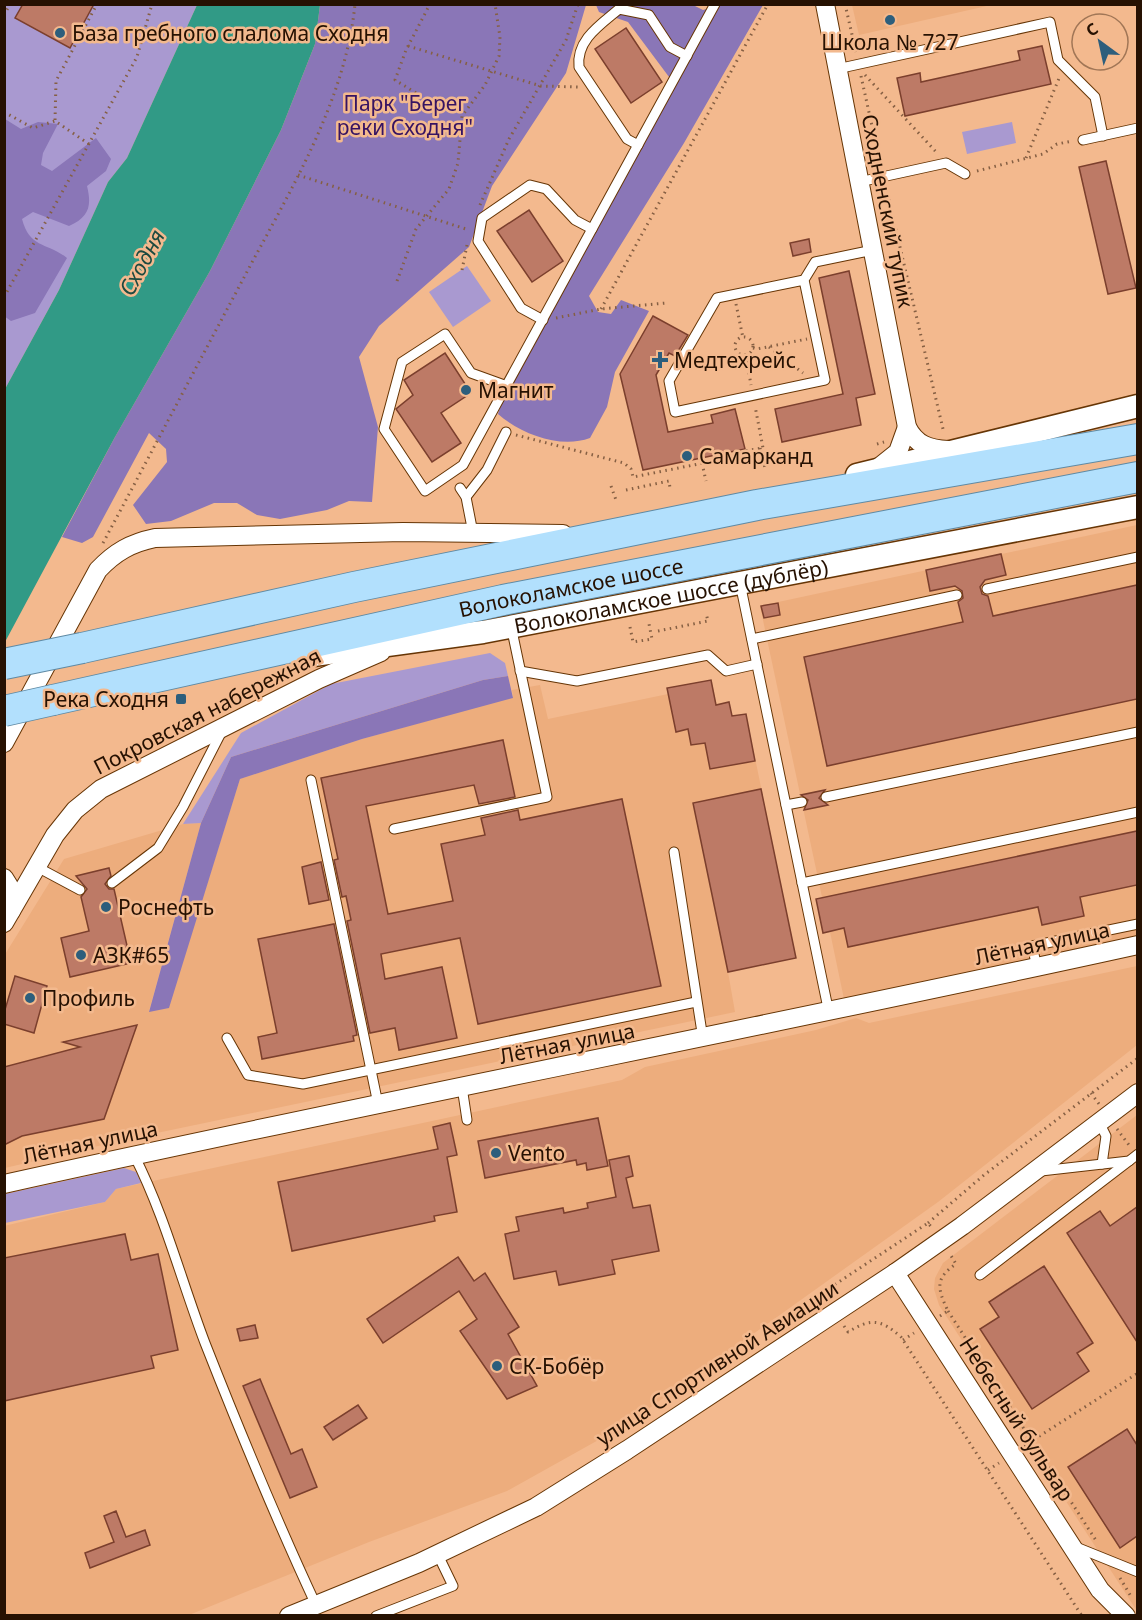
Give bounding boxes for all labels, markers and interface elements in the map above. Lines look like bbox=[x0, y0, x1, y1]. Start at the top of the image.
north arrow bbox=[1070, 12, 1130, 72]
marker: Школа № 727 bbox=[883, 13, 897, 27]
text: С bbox=[1082, 17, 1102, 41]
place label: База гребного слалома Сходня bbox=[72, 19, 389, 47]
marker: База гребного слалома Сходня bbox=[53, 26, 67, 40]
place label: Школа № 727 bbox=[821, 28, 959, 56]
park label: Парк "Берег реки Сходня" bbox=[337, 89, 473, 141]
street label: Сходненский тупик bbox=[856, 112, 920, 310]
water label: Сходня bbox=[111, 224, 171, 300]
place label: Медтехрейс bbox=[674, 346, 796, 374]
marker: Медтехрейс bbox=[651, 351, 669, 369]
place label: Магнит bbox=[478, 376, 554, 404]
marker: Магнит bbox=[459, 383, 473, 397]
place label: Самарканд bbox=[699, 442, 813, 470]
marker: Самарканд bbox=[680, 449, 694, 463]
street label: Волоколамское шоссе bbox=[456, 551, 685, 623]
street label: Волоколамское шоссе (дублёр) bbox=[512, 552, 830, 640]
street label: Покровская набережная bbox=[89, 641, 325, 781]
place label: Река Сходня bbox=[43, 685, 169, 713]
marker: Река Сходня bbox=[174, 692, 188, 706]
place label: Роснефть bbox=[118, 893, 214, 921]
marker: Роснефть bbox=[99, 900, 113, 914]
street label: Лётная улица bbox=[972, 915, 1112, 971]
place label: АЗК#65 bbox=[93, 941, 169, 969]
marker: АЗК#65 bbox=[74, 948, 88, 962]
place label: Профиль bbox=[42, 984, 135, 1012]
marker: Профиль bbox=[23, 991, 37, 1005]
street label: Лётная улица bbox=[497, 1016, 637, 1070]
street label: Лётная улица bbox=[20, 1114, 160, 1170]
place label: Vento bbox=[508, 1139, 565, 1167]
marker: Vento bbox=[489, 1146, 503, 1160]
street label: улица Спортивной Авиации bbox=[590, 1274, 844, 1452]
street label: Небесный бульвар bbox=[953, 1331, 1081, 1507]
place label: СК-Бобёр bbox=[509, 1352, 604, 1380]
marker: СК-Бобёр bbox=[490, 1359, 504, 1373]

